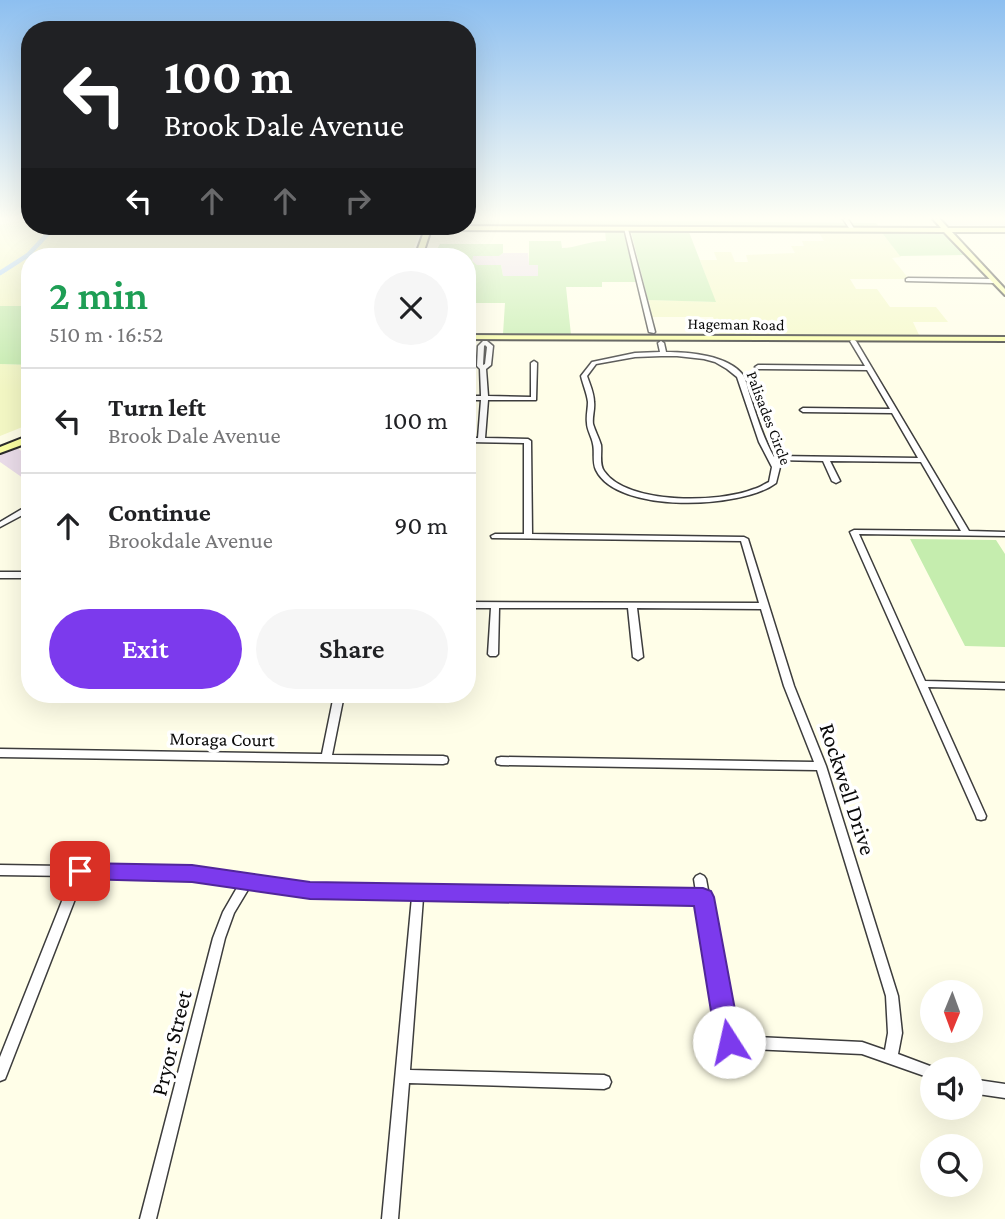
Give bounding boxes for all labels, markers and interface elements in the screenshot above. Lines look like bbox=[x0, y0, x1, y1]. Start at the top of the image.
icon: left bbox=[49, 49, 140, 140]
text: 100 m bbox=[164, 49, 293, 104]
text: Brook Dale Avenue bbox=[164, 107, 404, 143]
icon: left bbox=[120, 182, 158, 220]
icon: ahead bbox=[193, 182, 231, 220]
icon: ahead bbox=[266, 182, 304, 220]
icon: right bbox=[339, 182, 377, 220]
text: 2 min bbox=[49, 271, 148, 318]
button: close bbox=[374, 271, 448, 345]
street label: Hageman Road bbox=[687, 315, 785, 334]
text: 510 m · 16:52 bbox=[49, 321, 163, 347]
street label: Palisades Circle bbox=[743, 369, 795, 467]
text: Turn left bbox=[108, 393, 206, 422]
icon: left bbox=[49, 402, 87, 440]
text: 100 m bbox=[384, 406, 448, 435]
text: Brook Dale Avenue bbox=[108, 422, 281, 448]
text: Continue bbox=[108, 498, 211, 527]
icon: ahead bbox=[49, 507, 87, 545]
text: 90 m bbox=[394, 511, 448, 540]
text: Brookdale Avenue bbox=[108, 527, 273, 553]
button: Exit bbox=[49, 609, 242, 689]
button: Share bbox=[256, 609, 448, 689]
street label: Rockwell Drive bbox=[814, 720, 882, 858]
street label: Moraga Court bbox=[169, 728, 276, 750]
pin bbox=[50, 841, 110, 901]
icon: arrive bbox=[61, 852, 99, 890]
north arrow bbox=[920, 980, 984, 1043]
map controls bbox=[920, 980, 983, 1197]
street label: Pryor Street bbox=[145, 987, 197, 1099]
position arrow bbox=[692, 1005, 766, 1079]
button: sound bbox=[920, 1057, 983, 1120]
button: search bbox=[920, 1134, 983, 1197]

